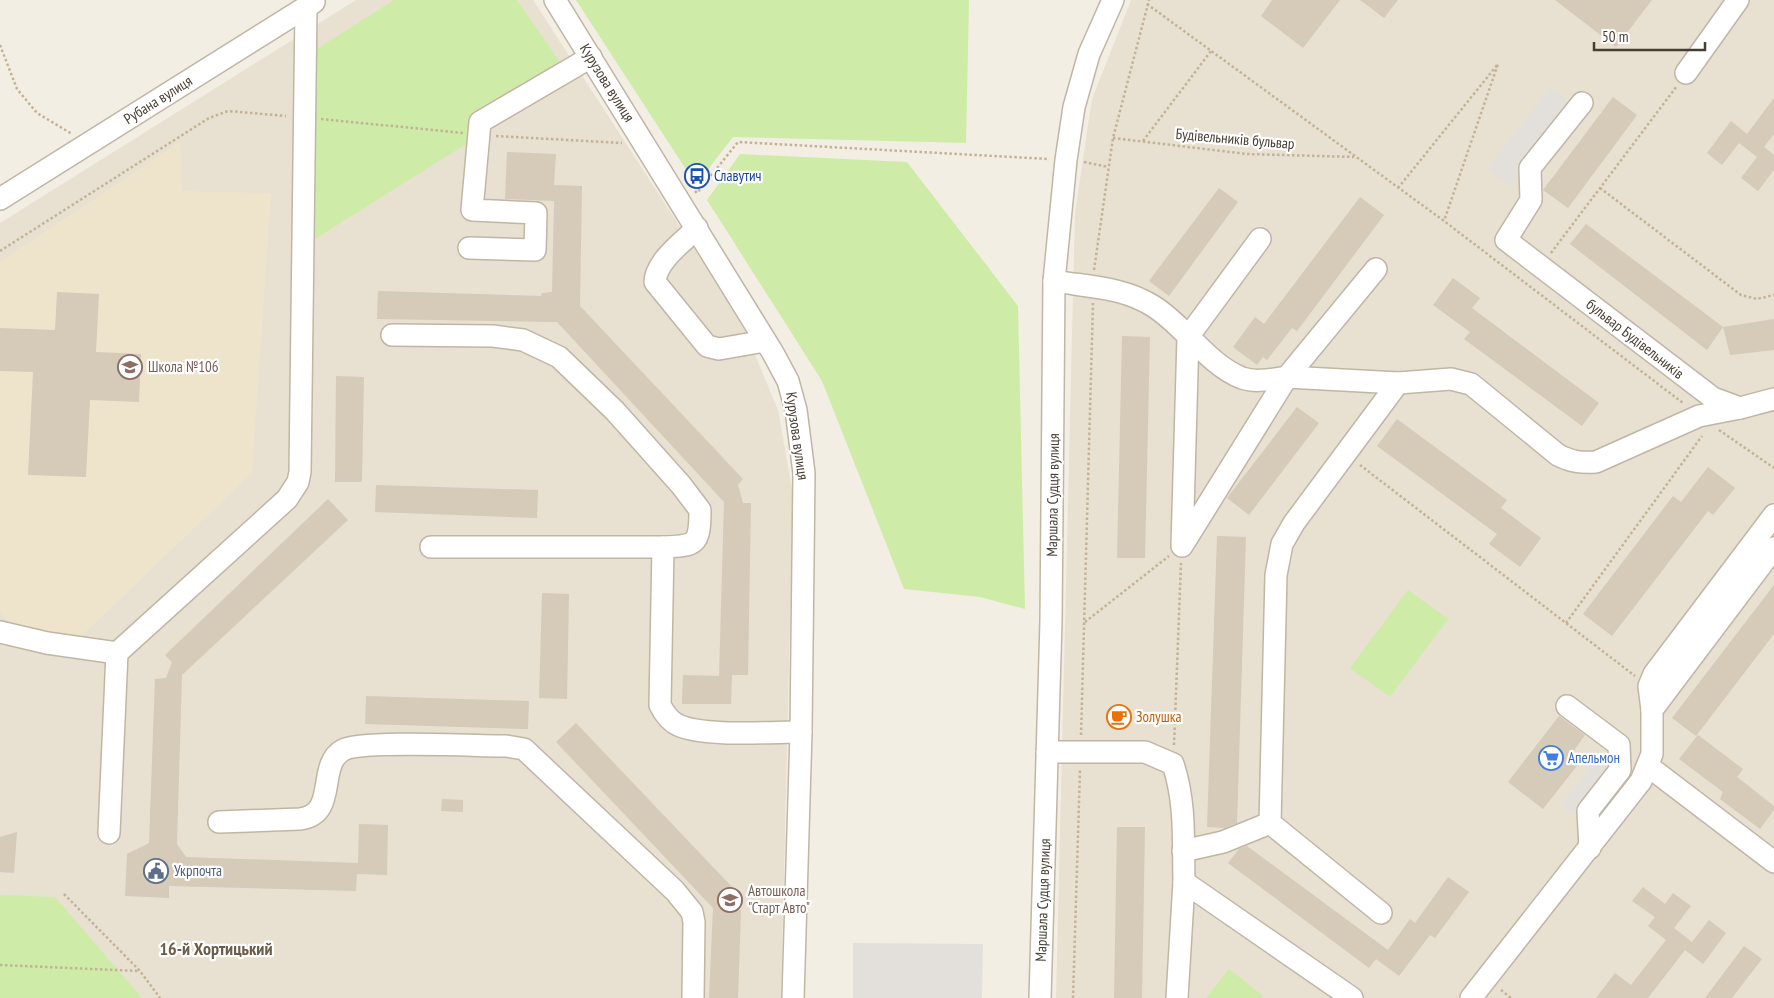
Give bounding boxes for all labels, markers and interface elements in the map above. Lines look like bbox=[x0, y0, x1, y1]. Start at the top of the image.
scale bar bbox=[1594, 20, 1705, 52]
text: 50 m bbox=[1602, 27, 1628, 46]
street label: Курузова вулиця bbox=[576, 40, 639, 125]
street label: Рубана вулиця bbox=[120, 71, 196, 128]
street label: Будівельників бульвар bbox=[1175, 124, 1295, 153]
bus stop icon: Славутич bbox=[684, 163, 710, 189]
place label: Славутич bbox=[714, 166, 762, 185]
street label: бульвар Будівельників bbox=[1582, 294, 1688, 383]
school or university icon: Школа №106 bbox=[117, 354, 143, 380]
place label: Школа №106 bbox=[148, 357, 219, 376]
street label: Курузова вулиця bbox=[782, 391, 813, 481]
street label: Маршала Судця вулиця bbox=[1042, 433, 1063, 557]
cafe icon: Золушка bbox=[1106, 704, 1132, 730]
place label: Золушка bbox=[1136, 707, 1181, 726]
supermarket icon: Апельмон bbox=[1538, 745, 1564, 771]
place label: Апельмон bbox=[1568, 748, 1620, 767]
street label: Маршала Судця вулиця bbox=[1031, 838, 1054, 962]
public building icon: Укрпочта bbox=[143, 858, 169, 884]
place label: Укрпочта bbox=[174, 861, 222, 880]
place label: Автошкола "Старт Авто" bbox=[748, 881, 810, 917]
school or university icon: Автошкола "Старт Авто" bbox=[717, 887, 743, 913]
district label: 16-й Хортицький bbox=[159, 937, 273, 960]

